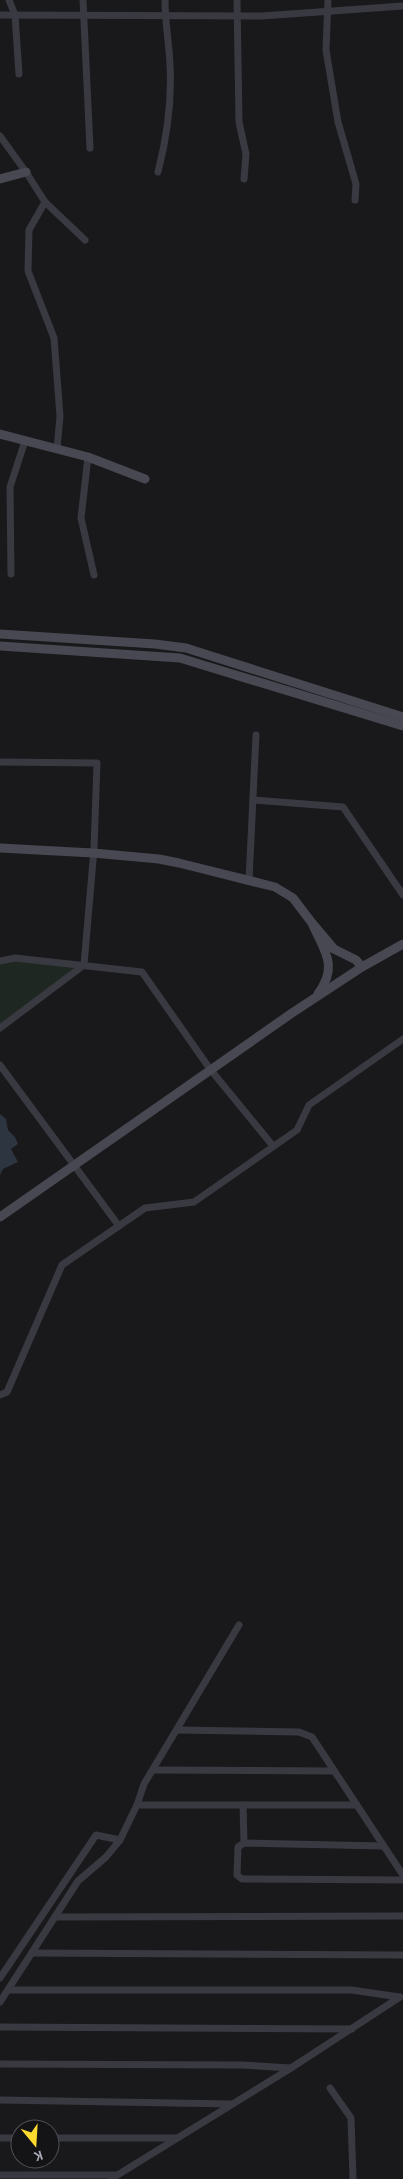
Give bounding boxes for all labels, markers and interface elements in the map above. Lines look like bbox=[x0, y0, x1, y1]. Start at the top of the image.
north arrow bbox=[10, 2119, 60, 2169]
text: K bbox=[32, 2147, 45, 2164]

